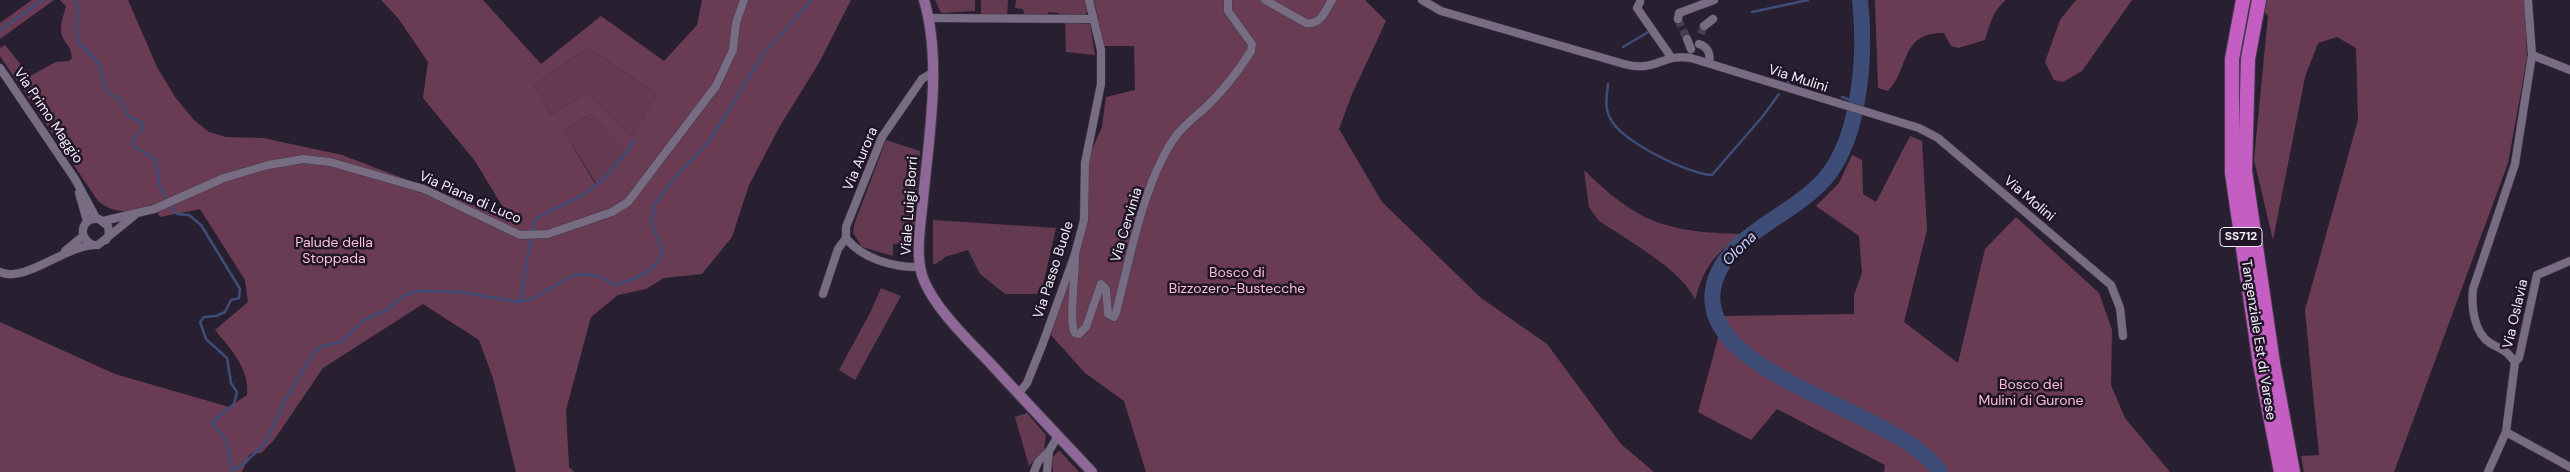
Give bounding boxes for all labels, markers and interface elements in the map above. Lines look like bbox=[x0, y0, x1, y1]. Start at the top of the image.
street label: Via Mulini bbox=[1766, 61, 1830, 97]
street label: Via Primo Maggio bbox=[10, 65, 86, 167]
street label: Via Aurora bbox=[840, 125, 882, 193]
street label: Viale Luigi Borri bbox=[898, 156, 922, 256]
street label: Via Piana di Luco bbox=[416, 168, 524, 228]
street label: Via Molini bbox=[2000, 173, 2058, 225]
street label: Via Cervinia bbox=[1108, 186, 1146, 264]
street label: Via Passo Buole bbox=[1030, 219, 1078, 321]
water label: Olona bbox=[1719, 228, 1761, 270]
road number: SS712 bbox=[2220, 228, 2262, 246]
park label: Palude della Stoppada bbox=[295, 235, 373, 268]
street label: Tangenziale Est di Varese bbox=[2237, 259, 2279, 421]
park label: Bosco di Bizzozero-Bustecche bbox=[1169, 265, 1305, 298]
street label: Via Oslavia bbox=[2500, 278, 2532, 350]
park label: Bosco dei Mulini di Gurone bbox=[1978, 377, 2084, 410]

